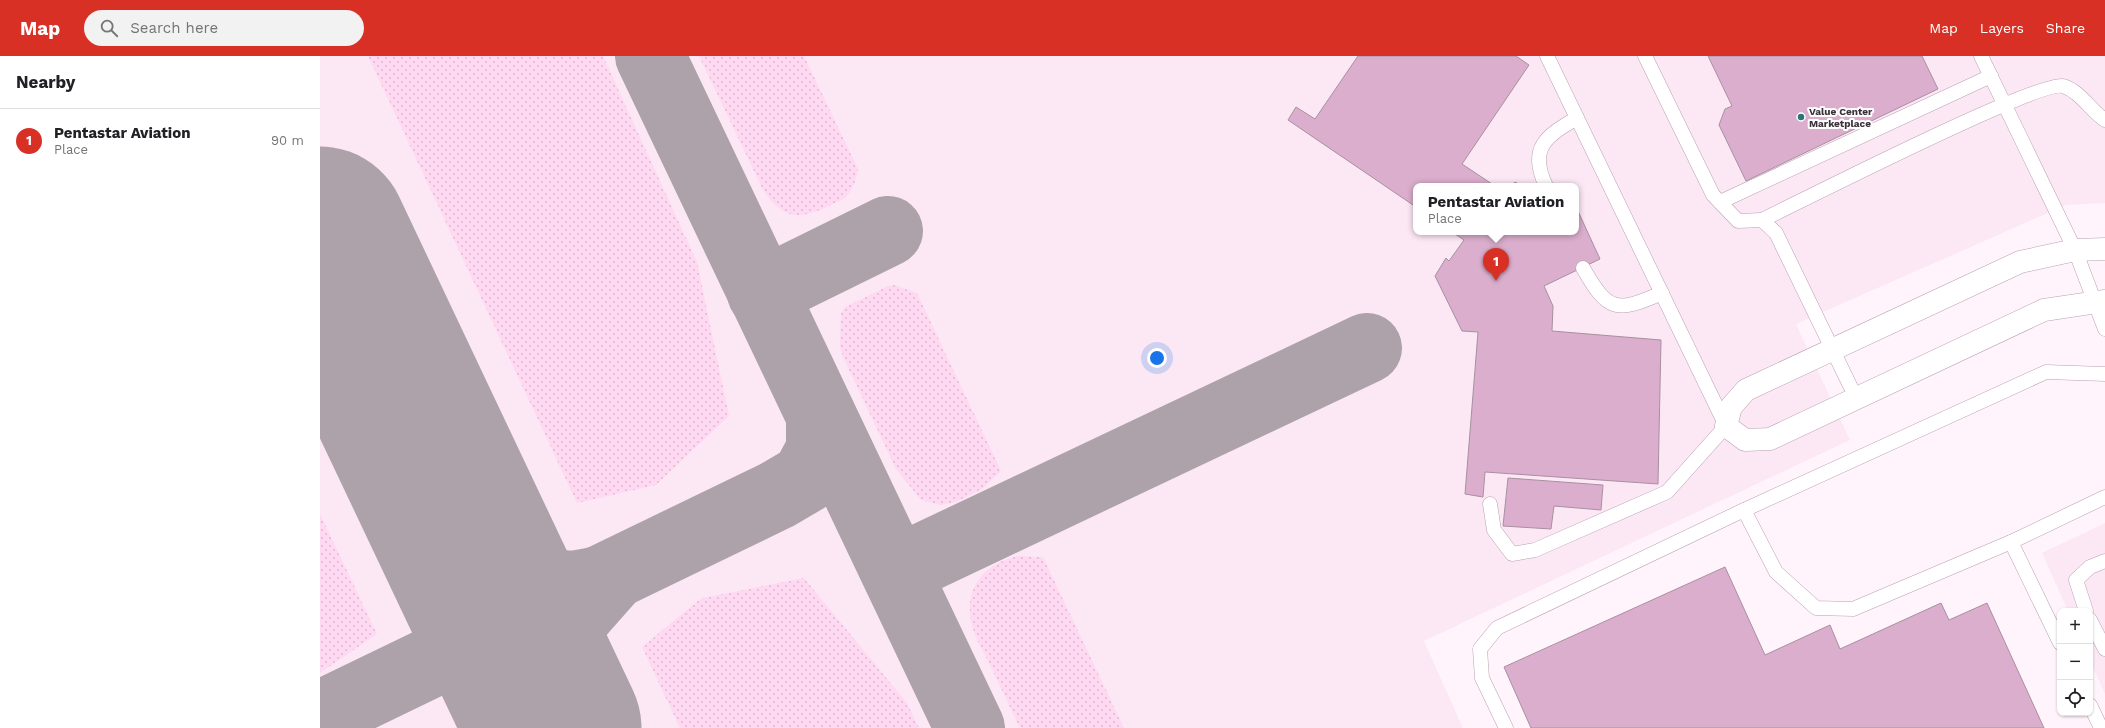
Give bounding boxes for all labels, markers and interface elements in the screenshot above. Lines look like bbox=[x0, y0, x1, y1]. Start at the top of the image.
search box bbox=[84, 10, 364, 46]
text: Map bbox=[20, 17, 60, 40]
icon: search bbox=[98, 17, 120, 39]
text: Search here bbox=[130, 19, 218, 37]
text: Map bbox=[1929, 20, 1958, 36]
text: Layers bbox=[1980, 20, 2024, 36]
text: Share bbox=[2046, 20, 2085, 36]
text: Nearby bbox=[16, 72, 75, 92]
place label: Value Center Marketplace bbox=[1809, 106, 1873, 129]
marker: Value Center Marketplace bbox=[1796, 112, 1806, 122]
text: Pentastar Aviation bbox=[54, 124, 190, 142]
text: 1 bbox=[26, 133, 32, 148]
text: 90 m bbox=[271, 133, 304, 148]
text: Place bbox=[54, 142, 88, 157]
popup bbox=[1413, 183, 1579, 235]
text: Pentastar Aviation bbox=[1428, 193, 1564, 211]
text: Place bbox=[1428, 211, 1462, 226]
pin: 1 bbox=[1483, 248, 1509, 281]
your location bbox=[1147, 348, 1167, 368]
map controls bbox=[2057, 608, 2093, 716]
button: + bbox=[2057, 608, 2093, 644]
button: − bbox=[2057, 644, 2093, 680]
button: locate bbox=[2057, 680, 2093, 716]

